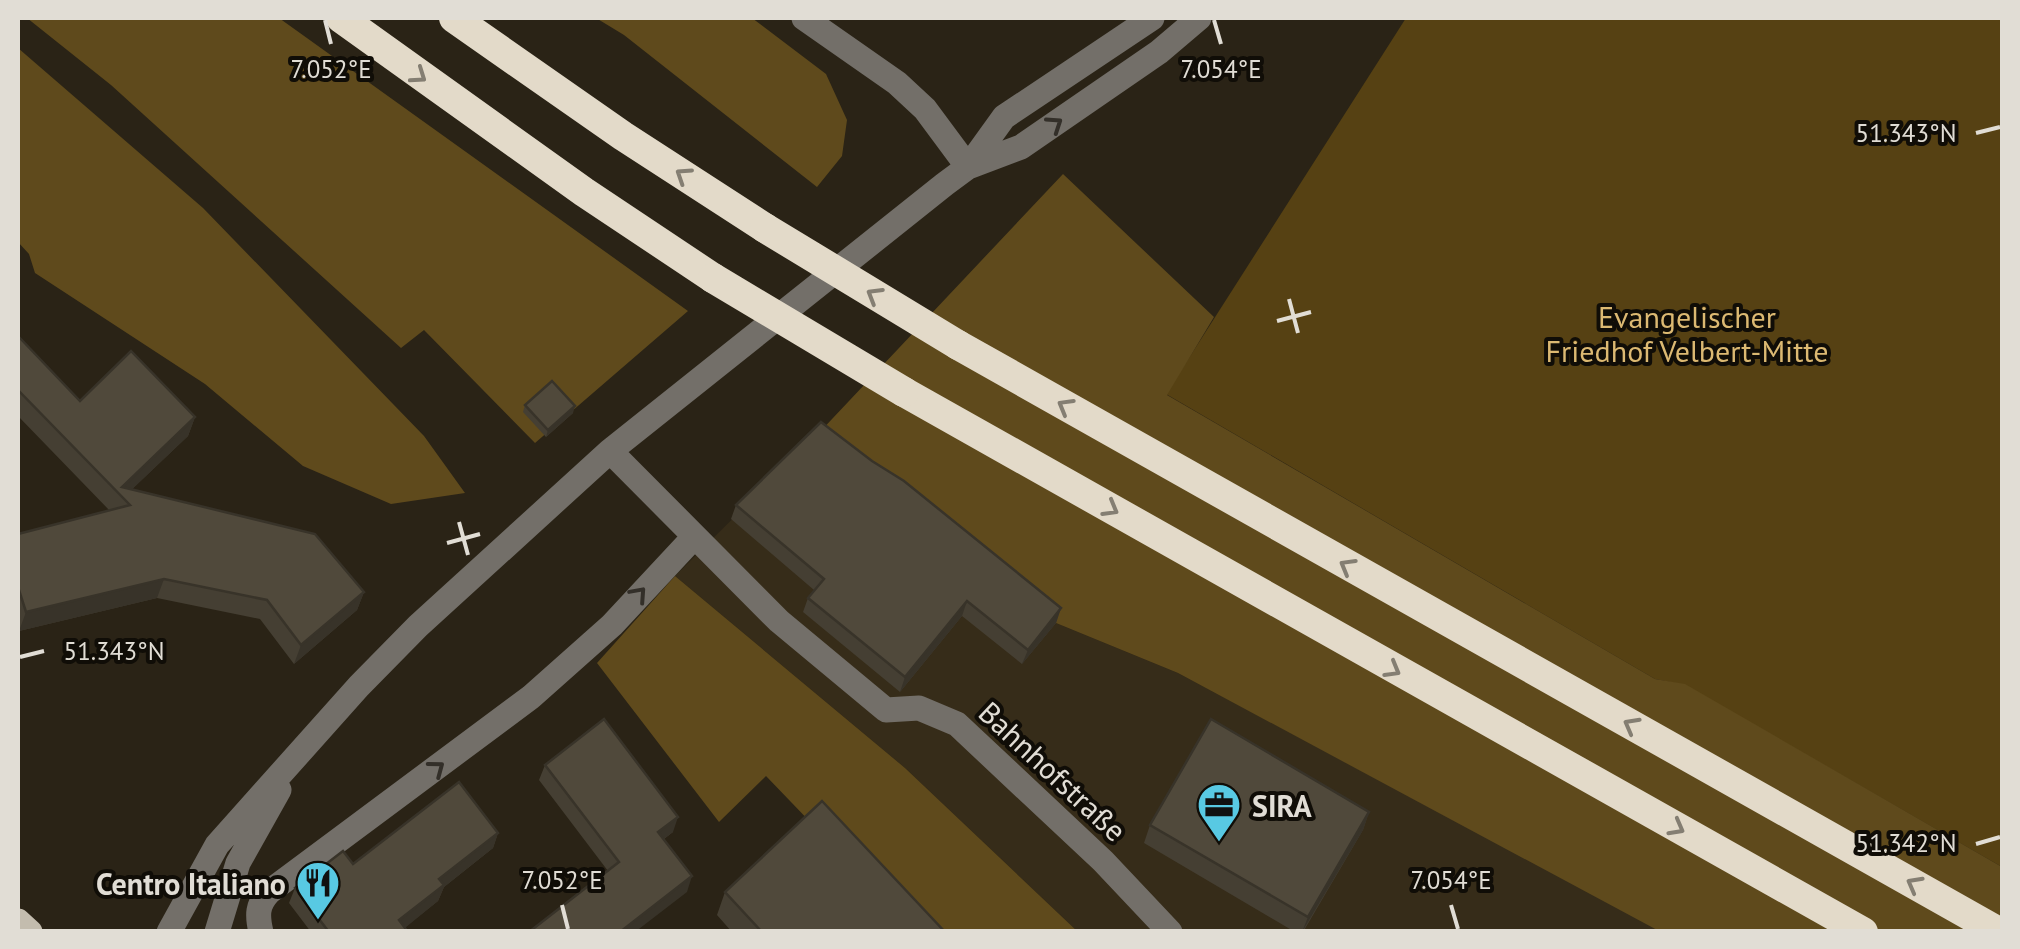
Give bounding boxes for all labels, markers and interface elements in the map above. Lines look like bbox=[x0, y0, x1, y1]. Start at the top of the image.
text: 7.052°E bbox=[290, 53, 372, 85]
text: 7.054°E bbox=[1180, 53, 1262, 85]
one-way arrow bbox=[407, 64, 426, 82]
text: 51.343°N bbox=[1856, 117, 1956, 149]
one-way arrow bbox=[1044, 118, 1063, 136]
one-way arrow bbox=[676, 169, 694, 188]
one-way arrow bbox=[867, 288, 885, 307]
park label: Evangelischer Friedhof Velbert-Mitte bbox=[1546, 297, 1828, 370]
one-way arrow bbox=[1058, 398, 1076, 418]
one-way arrow bbox=[1100, 497, 1118, 517]
one-way arrow bbox=[1340, 559, 1358, 578]
one-way arrow bbox=[628, 587, 646, 606]
text: 51.343°N bbox=[64, 635, 164, 667]
one-way arrow bbox=[1383, 658, 1401, 677]
street label: Bahnhofstraße bbox=[971, 693, 1135, 849]
one-way arrow bbox=[1623, 718, 1641, 738]
one-way arrow bbox=[426, 763, 444, 780]
office icon: SIRA bbox=[1196, 782, 1242, 843]
place label: SIRA bbox=[1252, 786, 1312, 825]
one-way arrow bbox=[1666, 816, 1684, 836]
text: 51.342°N bbox=[1856, 827, 1956, 859]
restaurant icon: Centro Italiano bbox=[295, 860, 341, 921]
place label: Centro Italiano bbox=[96, 864, 286, 903]
text: 7.052°E bbox=[521, 864, 603, 896]
text: 7.054°E bbox=[1410, 864, 1492, 896]
one-way arrow bbox=[1907, 876, 1925, 896]

